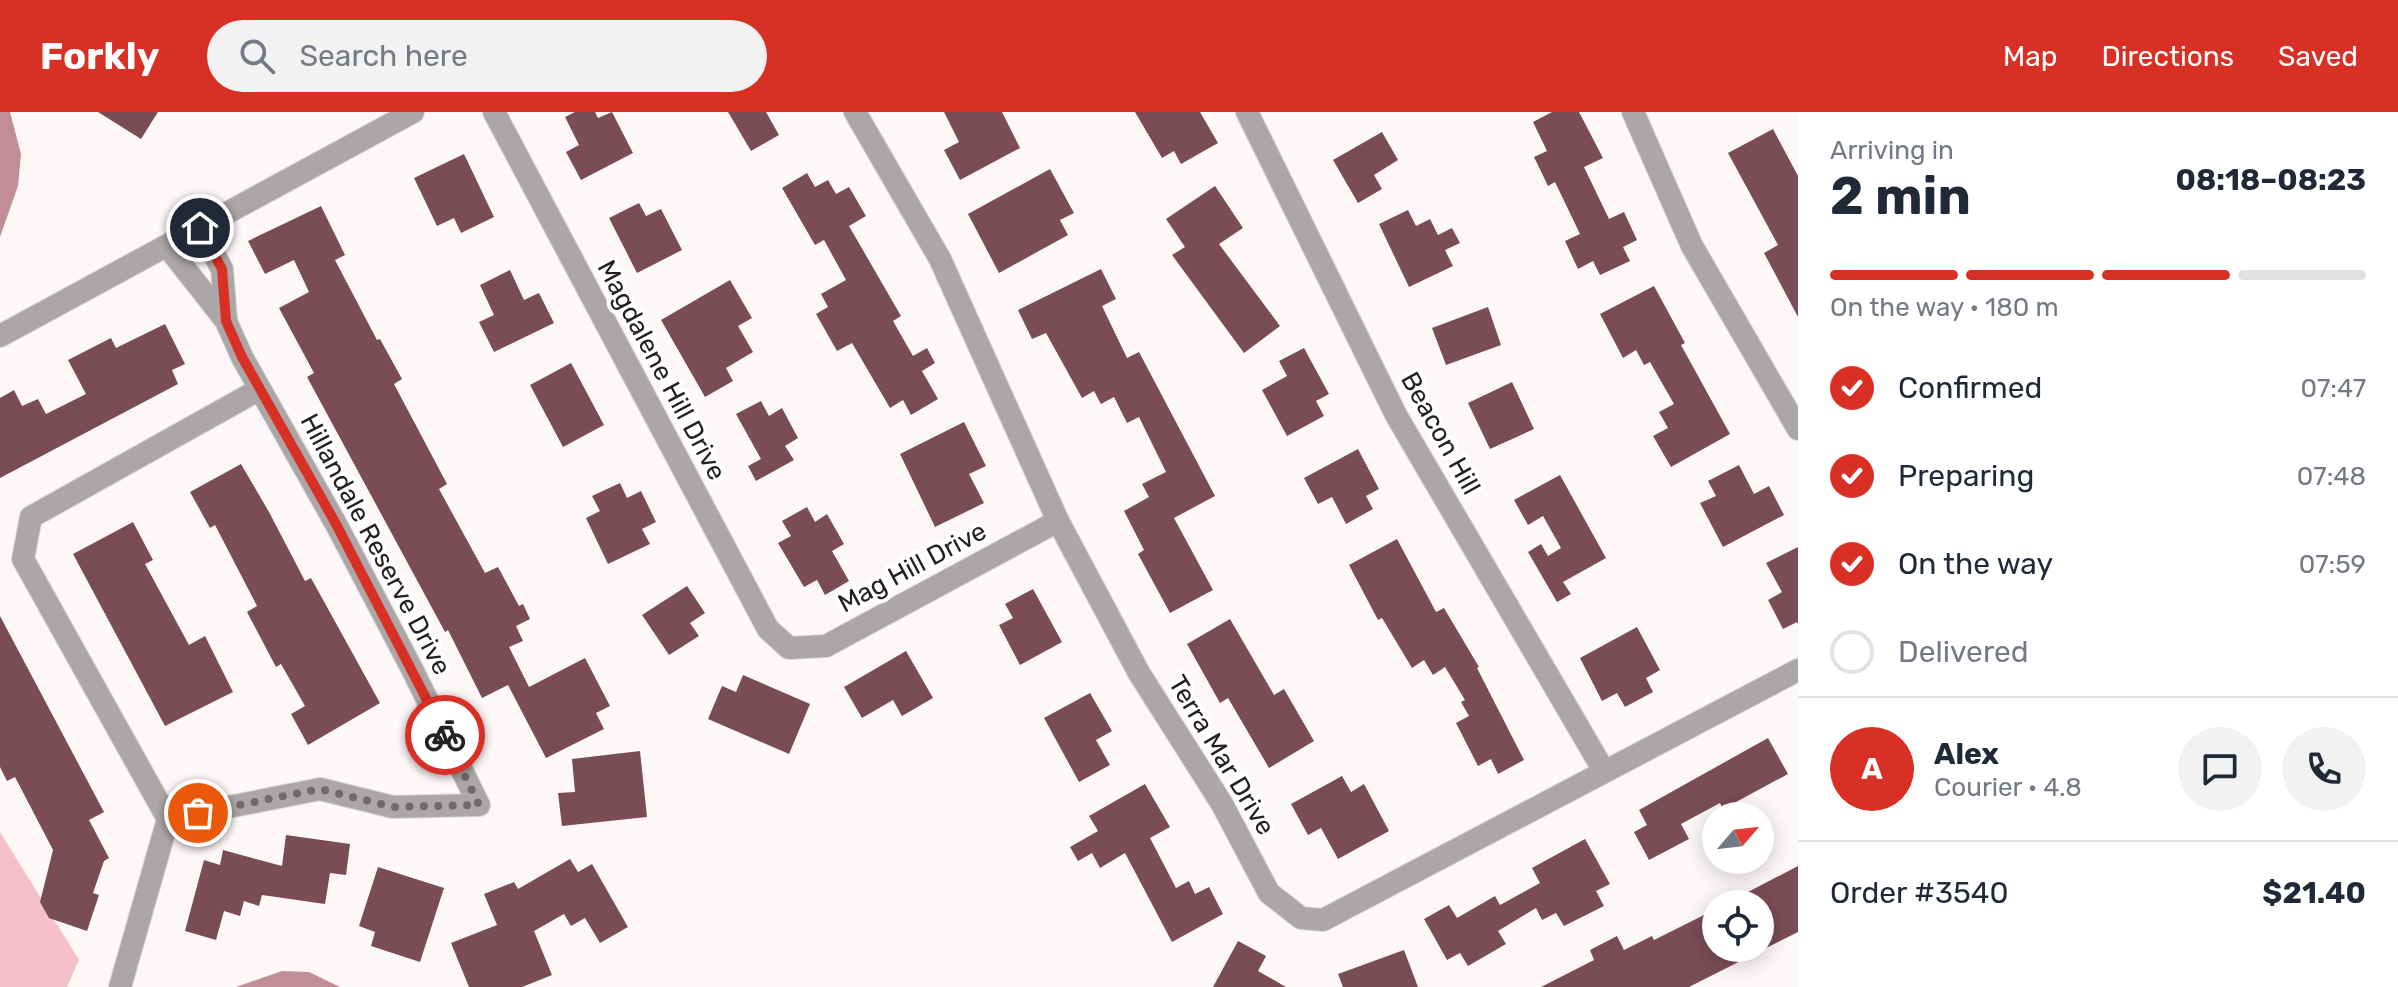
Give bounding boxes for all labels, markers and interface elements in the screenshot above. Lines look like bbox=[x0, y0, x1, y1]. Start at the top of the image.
search box bbox=[207, 20, 767, 92]
text: Forkly bbox=[40, 33, 159, 79]
icon: search bbox=[235, 34, 279, 78]
text: Search here bbox=[299, 38, 468, 74]
text: Map bbox=[2003, 40, 2057, 73]
text: Directions bbox=[2101, 40, 2234, 73]
text: Saved bbox=[2278, 40, 2358, 73]
text: Arriving in bbox=[1830, 135, 1954, 166]
text: 08:18–08:23 bbox=[2176, 162, 2366, 198]
text: 2 min bbox=[1830, 165, 1971, 227]
pin bbox=[166, 194, 234, 262]
icon: home bbox=[178, 206, 222, 250]
street label: Magdalene Hill Drive bbox=[591, 255, 733, 485]
text: On the way · 180 m bbox=[1830, 292, 2059, 323]
icon: check bbox=[1830, 366, 1874, 410]
street label: Beacon Hill bbox=[1394, 367, 1487, 500]
text: Confirmed bbox=[1898, 370, 2042, 406]
text: 07:47 bbox=[2300, 373, 2366, 404]
street label: Hillandale Reserve Drive bbox=[294, 408, 458, 680]
icon: check bbox=[1830, 454, 1874, 498]
text: Preparing bbox=[1898, 458, 2034, 494]
text: 07:48 bbox=[2297, 461, 2366, 492]
street label: Mag Hill Drive bbox=[833, 515, 992, 619]
icon: check bbox=[1830, 542, 1874, 586]
text: On the way bbox=[1898, 546, 2053, 582]
text: 07:59 bbox=[2299, 549, 2366, 580]
text: Delivered bbox=[1898, 634, 2029, 670]
street label: Terra Mar Drive bbox=[1162, 670, 1281, 841]
courier bbox=[405, 695, 485, 775]
icon: bike bbox=[423, 713, 467, 757]
button: chat bbox=[2178, 727, 2262, 811]
button: phone bbox=[2282, 727, 2366, 811]
text: Alex bbox=[1934, 736, 1999, 772]
text: A bbox=[1861, 751, 1883, 787]
text: Courier · 4.8 bbox=[1934, 772, 2082, 803]
pin bbox=[164, 779, 232, 847]
icon: bag bbox=[176, 791, 220, 835]
north arrow bbox=[1702, 802, 1774, 874]
map controls bbox=[1702, 802, 1774, 962]
text: Order #3540 bbox=[1830, 875, 2009, 911]
text: $21.40 bbox=[2262, 875, 2366, 911]
button: locate bbox=[1702, 890, 1774, 962]

